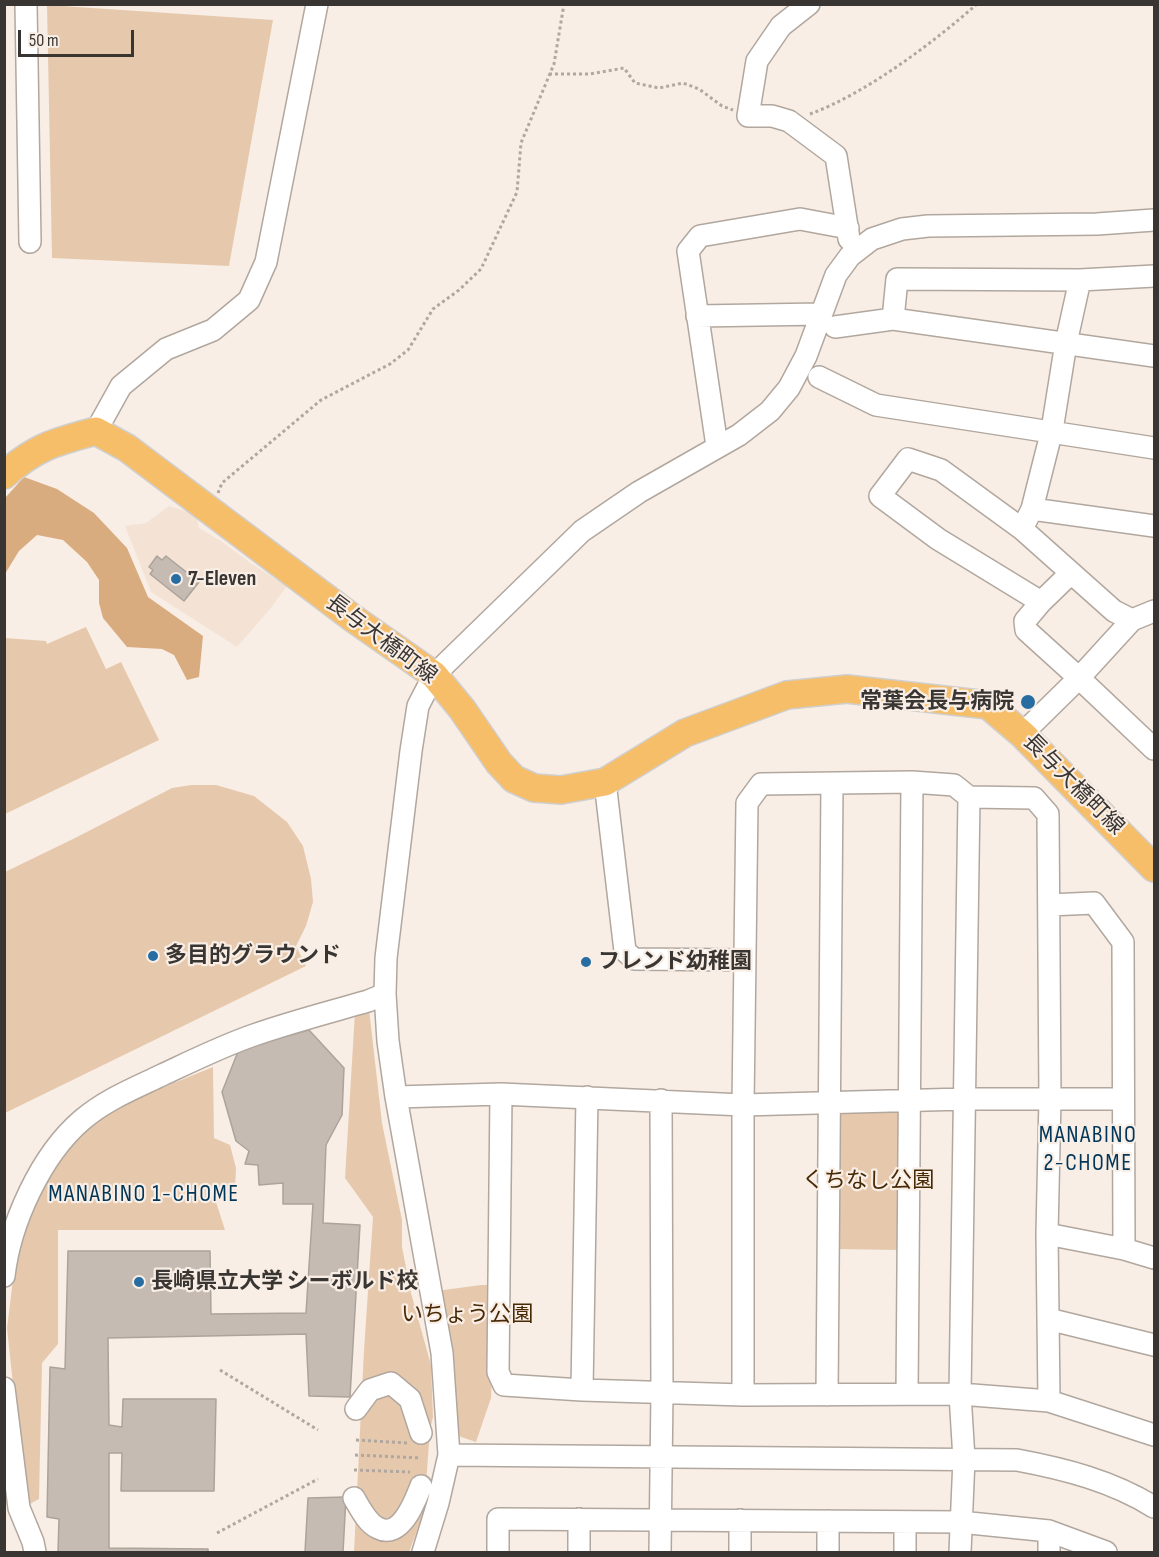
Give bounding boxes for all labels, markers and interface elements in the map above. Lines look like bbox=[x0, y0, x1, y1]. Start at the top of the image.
scale bar bbox=[21, 18, 136, 56]
text: 50 m bbox=[29, 30, 59, 51]
place label: 7-Eleven bbox=[188, 566, 256, 592]
marker: 7-Eleven bbox=[169, 572, 183, 586]
street label: 長与大橋町線 bbox=[320, 590, 442, 690]
place label: 常葉会長与病院 bbox=[860, 689, 1014, 715]
marker: 常葉会長与病院 bbox=[1019, 693, 1037, 711]
street label: 長与大橋町線 bbox=[1017, 729, 1129, 841]
place label: 多目的グラウンド bbox=[165, 943, 341, 969]
marker: 多目的グラウンド bbox=[146, 949, 160, 963]
place label: フレンド幼稚園 bbox=[598, 949, 752, 975]
marker: フレンド幼稚園 bbox=[579, 955, 593, 969]
district label: MANABINO 2-CHOME bbox=[1039, 1122, 1137, 1178]
park label: くちなし公園 bbox=[802, 1168, 934, 1194]
district label: MANABINO 1-CHOME bbox=[48, 1181, 240, 1209]
place label: 長崎県立大学 シーボルド校 bbox=[151, 1269, 418, 1295]
marker: 長崎県立大学 シーボルド校 bbox=[132, 1275, 146, 1289]
park label: いちょう公園 bbox=[401, 1302, 533, 1328]

